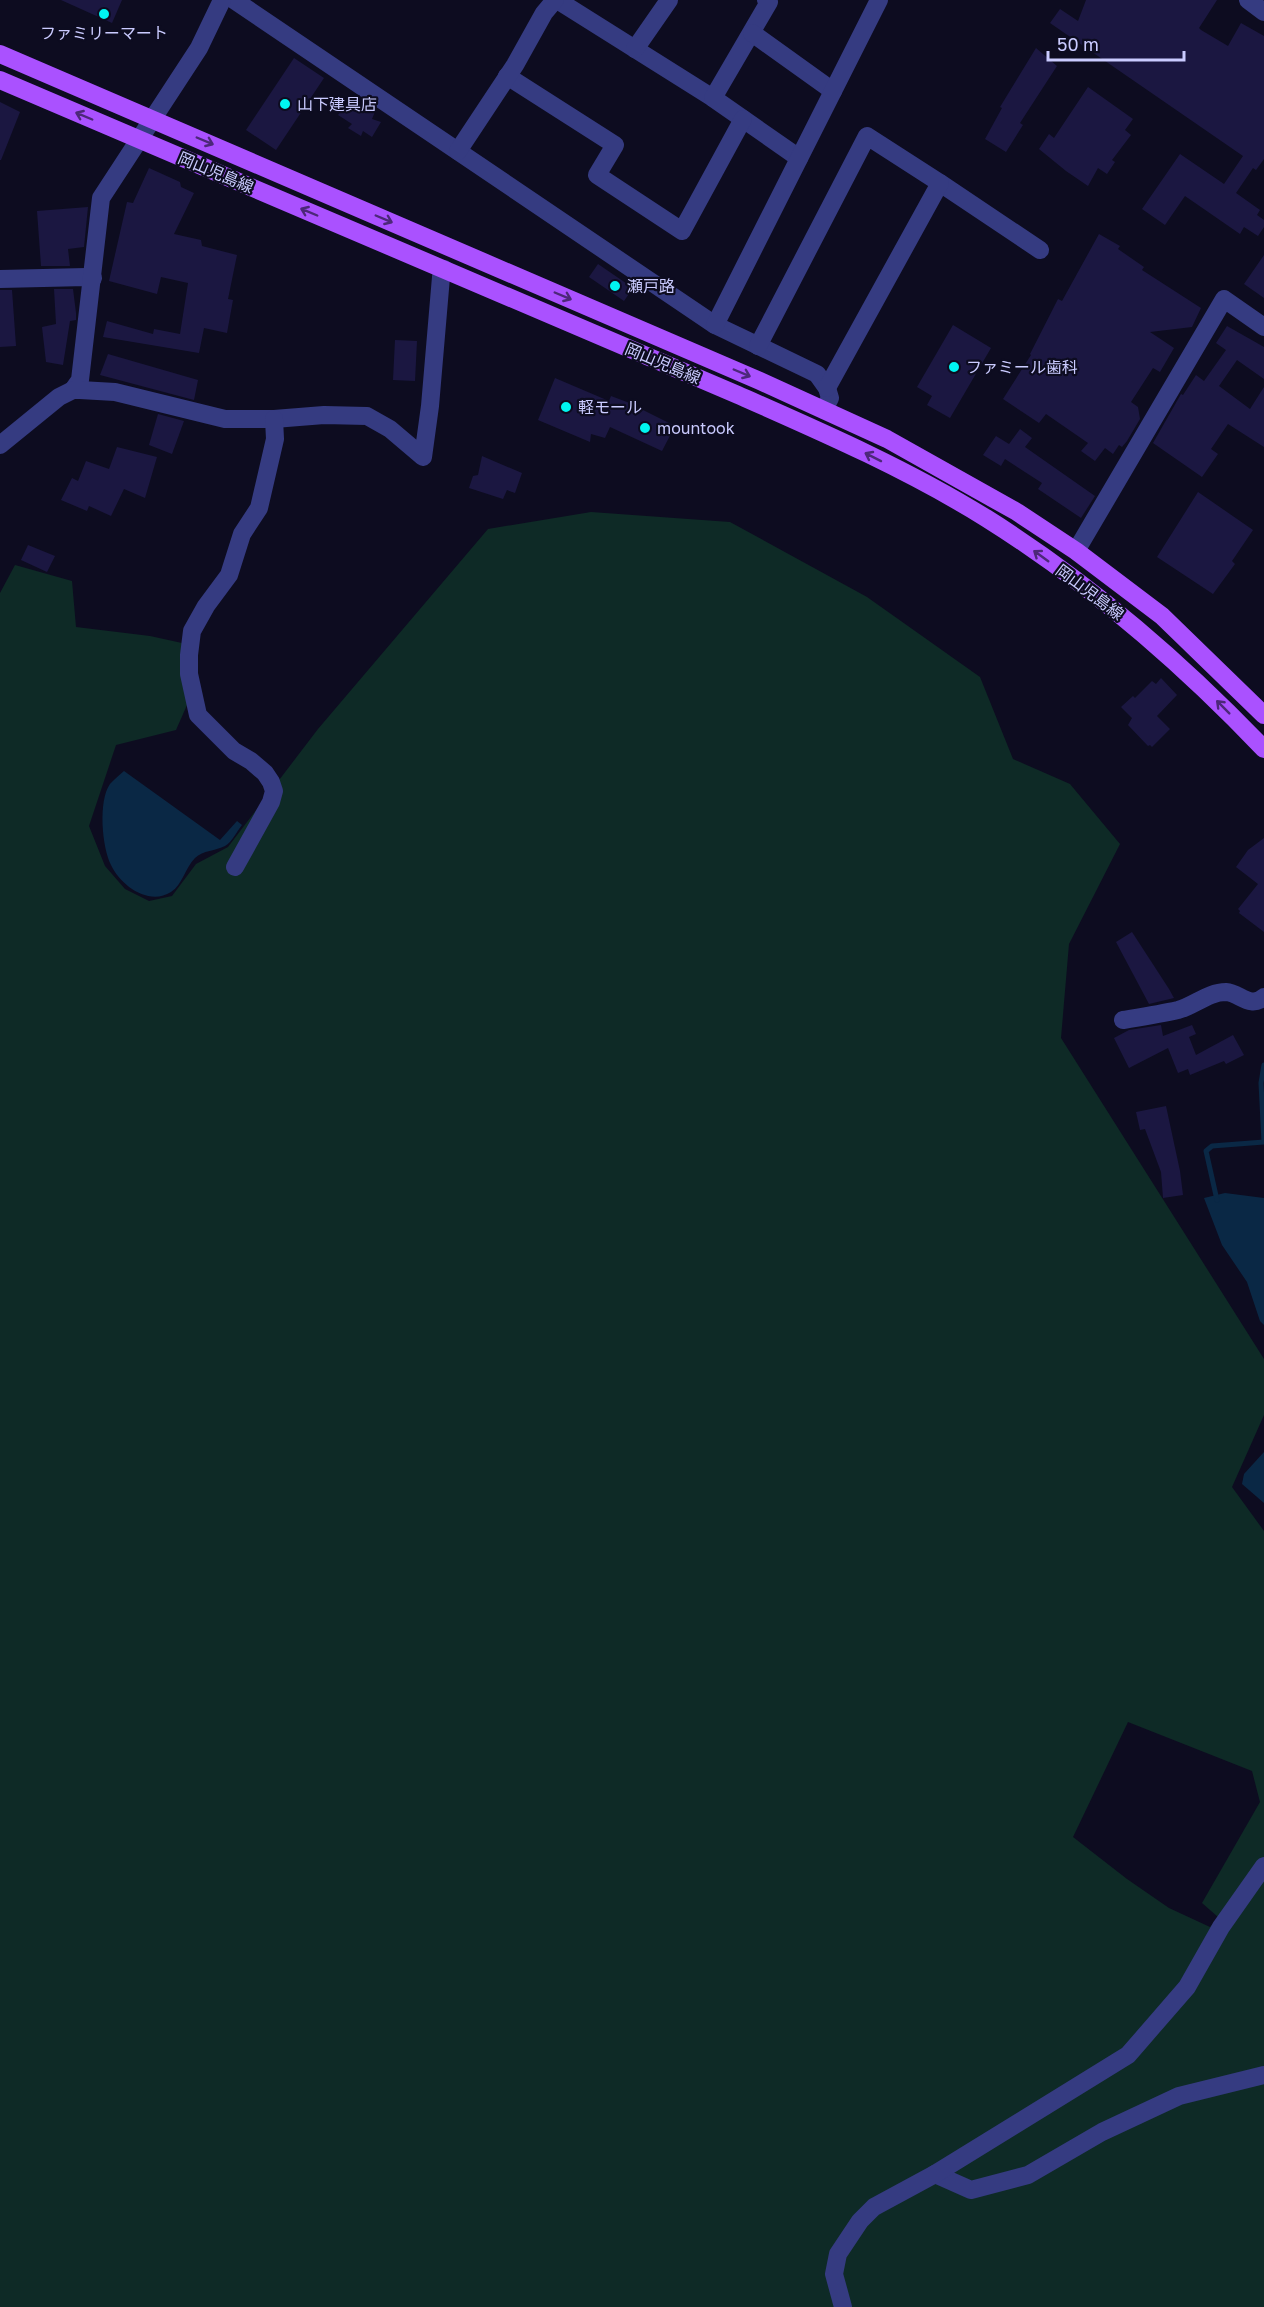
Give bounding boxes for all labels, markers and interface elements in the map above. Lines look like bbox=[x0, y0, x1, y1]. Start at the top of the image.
marker: ファミリーマート bbox=[97, 7, 111, 21]
place label: ファミリーマート bbox=[40, 23, 168, 43]
scale bar bbox=[1048, 24, 1184, 62]
text: 50 m bbox=[1057, 33, 1099, 55]
place label: 山下建具店 bbox=[297, 94, 377, 114]
marker: 山下建具店 bbox=[278, 97, 292, 111]
one-way arrow bbox=[75, 110, 94, 121]
one-way arrow bbox=[196, 136, 214, 147]
street label: 岡山児島線 bbox=[175, 147, 257, 197]
one-way arrow bbox=[301, 206, 319, 217]
one-way arrow bbox=[375, 213, 393, 225]
place label: 瀬戸路 bbox=[627, 276, 675, 296]
marker: 瀬戸路 bbox=[608, 279, 622, 293]
one-way arrow bbox=[553, 291, 572, 302]
street label: 岡山児島線 bbox=[622, 338, 704, 388]
place label: ファミール歯科 bbox=[966, 357, 1078, 377]
marker: ファミール歯科 bbox=[947, 360, 961, 374]
one-way arrow bbox=[732, 368, 751, 379]
place label: 軽モール bbox=[578, 397, 642, 417]
marker: 軽モール bbox=[559, 400, 573, 414]
place label: mountook bbox=[657, 418, 735, 438]
marker: mountook bbox=[638, 421, 652, 435]
one-way arrow bbox=[865, 451, 883, 463]
one-way arrow bbox=[1034, 550, 1050, 562]
street label: 岡山児島線 bbox=[1052, 560, 1128, 624]
one-way arrow bbox=[1216, 700, 1231, 715]

